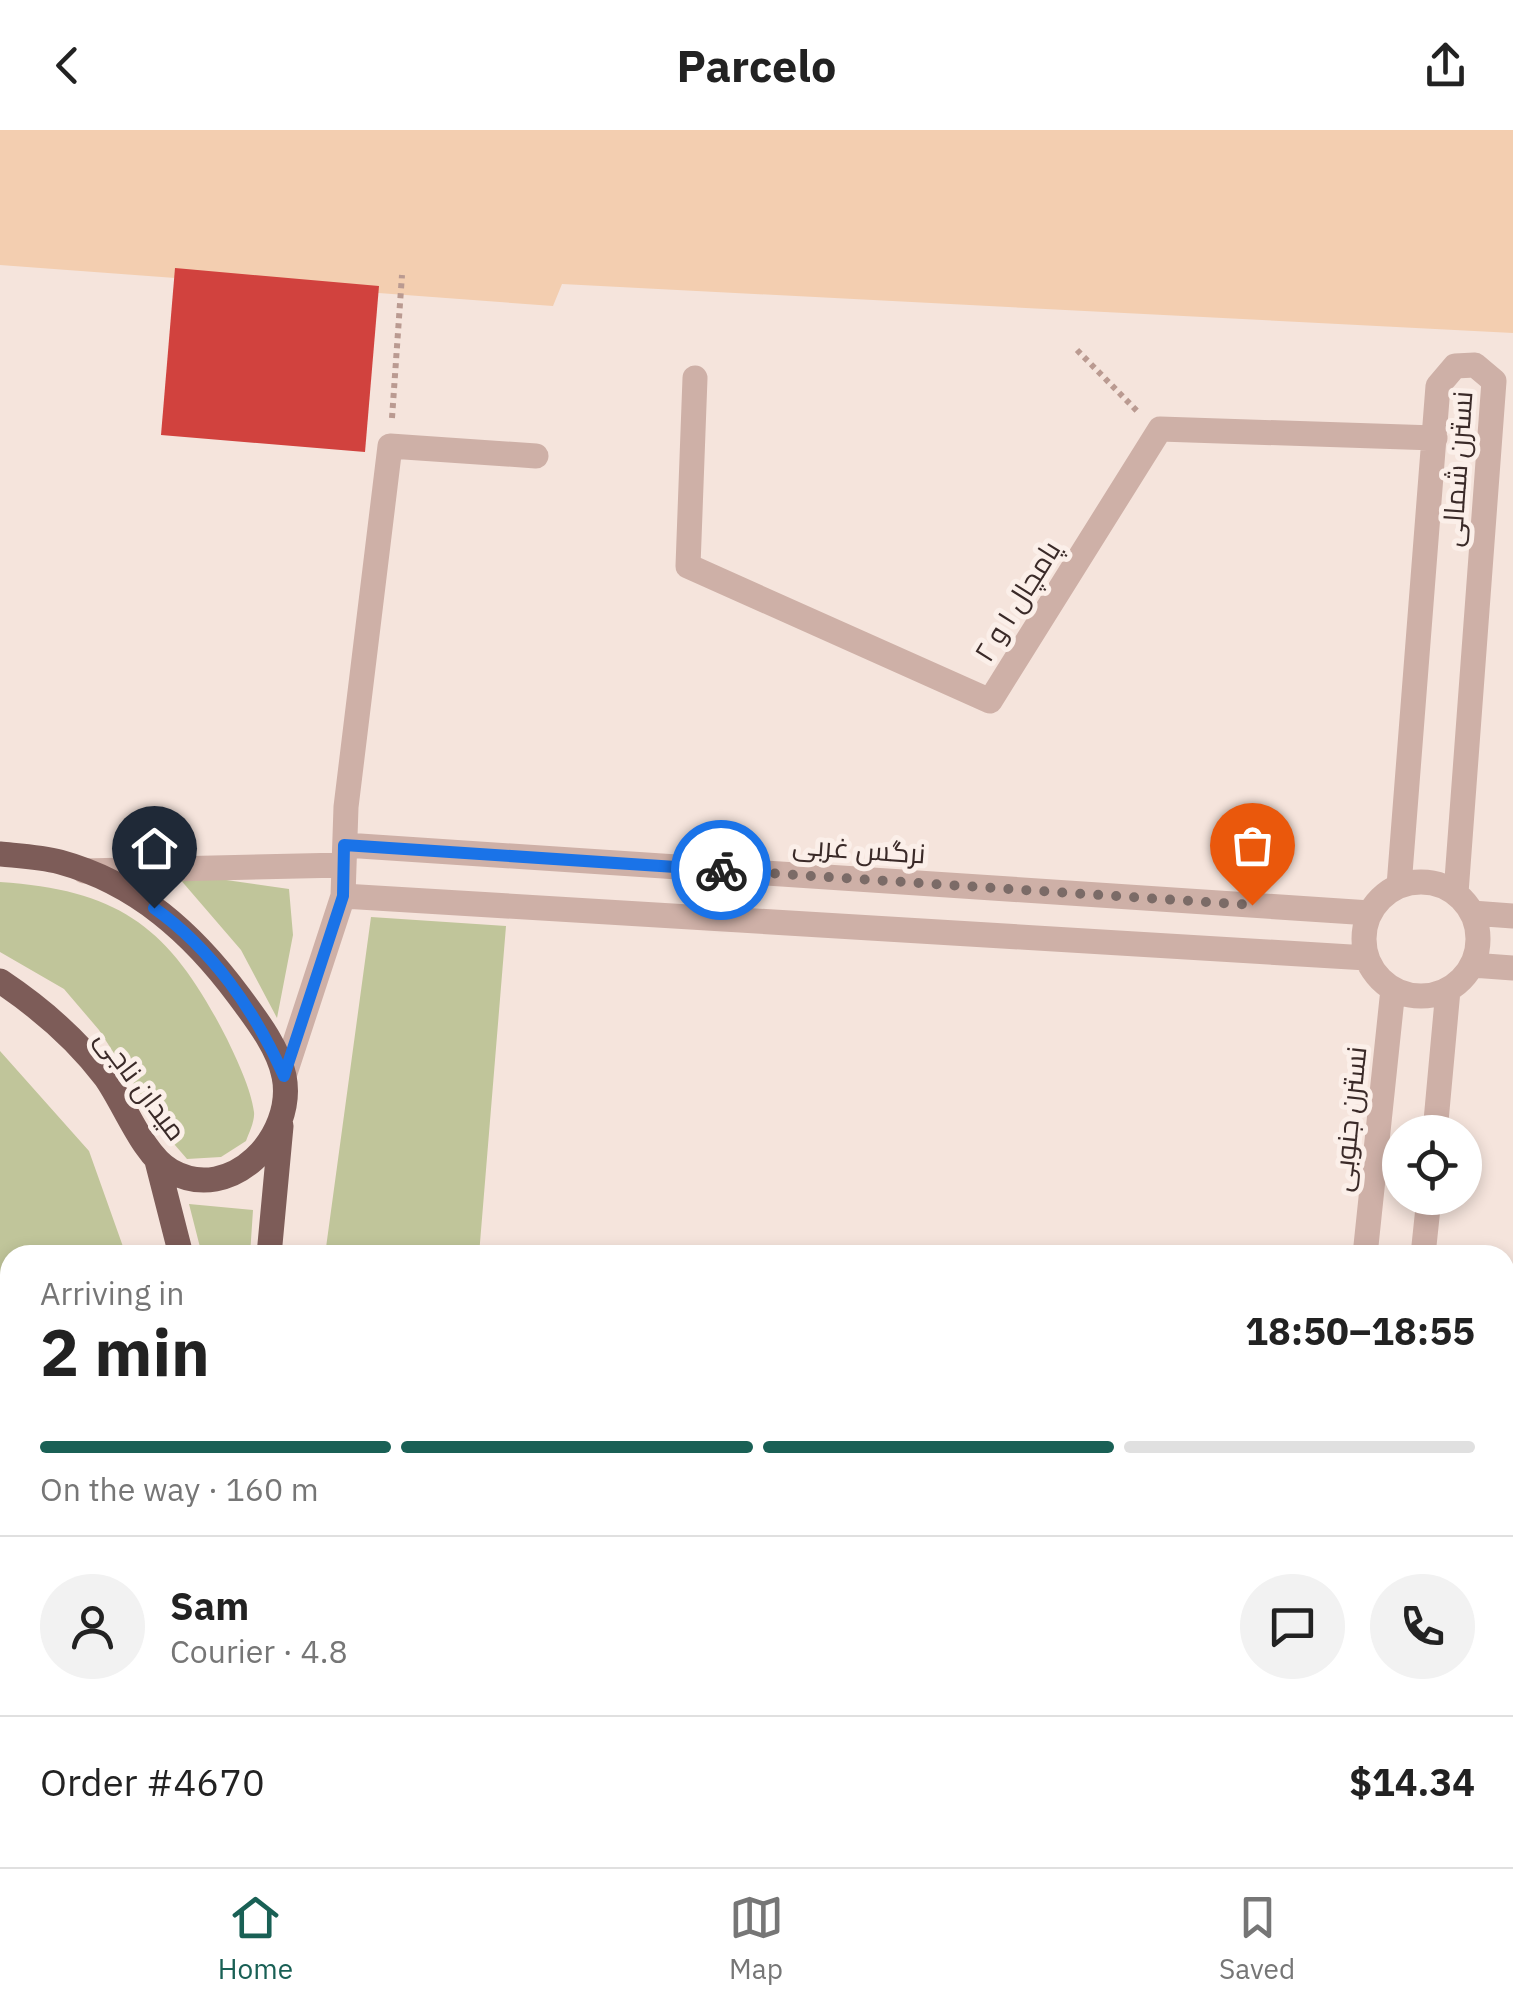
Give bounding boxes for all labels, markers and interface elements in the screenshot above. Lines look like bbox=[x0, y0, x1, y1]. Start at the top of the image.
text: Parcelo bbox=[677, 36, 836, 94]
icon: back bbox=[40, 38, 95, 93]
icon: share bbox=[1418, 38, 1473, 93]
street label: نسترن شمالی bbox=[1433, 390, 1480, 548]
street label: پامچال ۱ و ۲ bbox=[965, 533, 1069, 669]
pin bbox=[1210, 803, 1295, 906]
pin bbox=[112, 806, 197, 909]
icon: bag bbox=[1225, 818, 1280, 873]
courier bbox=[671, 820, 771, 920]
icon: home bbox=[127, 821, 182, 876]
street label: نرگس غربی bbox=[791, 825, 927, 872]
icon: bike bbox=[694, 843, 749, 898]
street label: میدان ناجی bbox=[88, 1022, 195, 1148]
street label: نسترن جنوبی bbox=[1322, 1045, 1375, 1193]
map controls bbox=[1382, 1115, 1482, 1215]
button: locate bbox=[1382, 1115, 1482, 1215]
text: Arriving in bbox=[40, 1272, 185, 1314]
text: 18:50–18:55 bbox=[1245, 1306, 1475, 1355]
text: 2 min bbox=[40, 1309, 210, 1394]
text: On the way · 160 m bbox=[40, 1468, 319, 1510]
button: person bbox=[40, 1574, 145, 1679]
button: chat bbox=[1240, 1574, 1345, 1679]
button: phone bbox=[1370, 1574, 1475, 1679]
text: Sam bbox=[170, 1581, 249, 1630]
text: Courier · 4.8 bbox=[170, 1630, 348, 1672]
text: Order #4670 bbox=[40, 1757, 265, 1806]
text: $14.34 bbox=[1349, 1757, 1475, 1806]
tab: Home bbox=[218, 1890, 293, 1987]
tab: Map bbox=[729, 1890, 784, 1987]
tab: Saved bbox=[1219, 1890, 1295, 1987]

